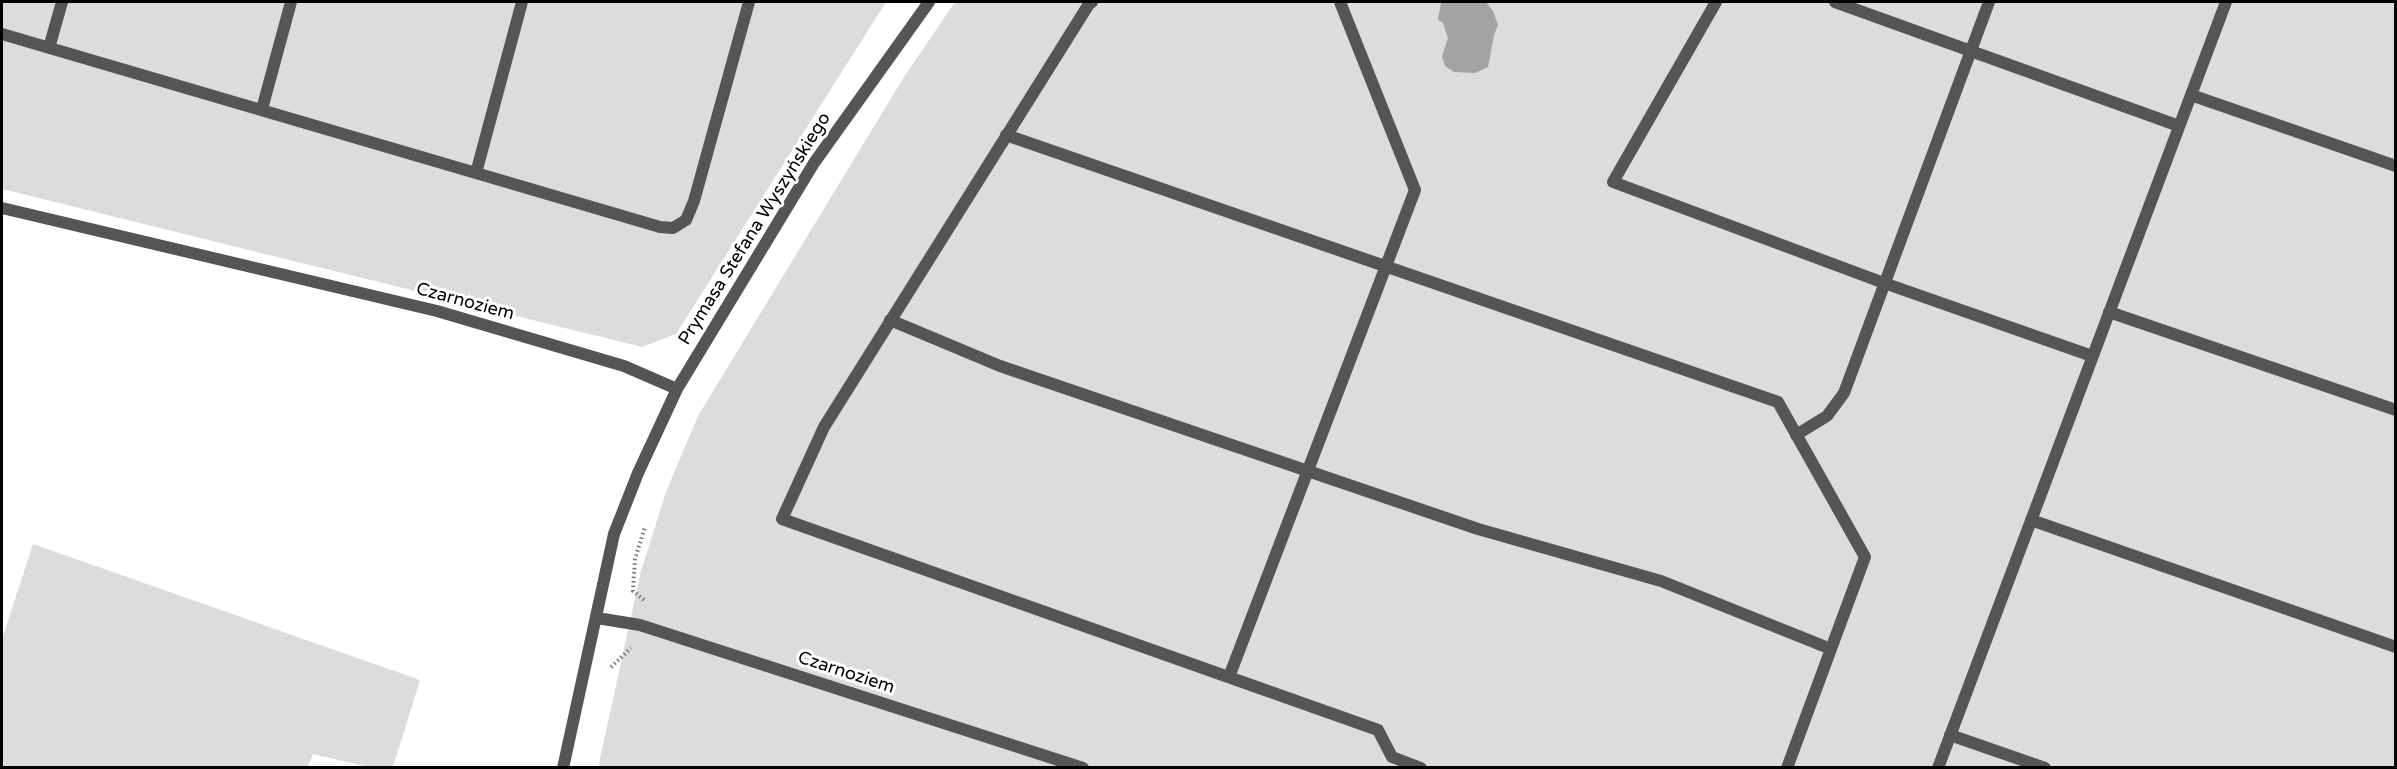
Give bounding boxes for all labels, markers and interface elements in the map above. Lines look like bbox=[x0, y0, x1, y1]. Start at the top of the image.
street label: Prymasa Stefana Wyszyńskiego bbox=[674, 109, 836, 349]
street label: Czarnoziem bbox=[414, 279, 516, 325]
street label: Czarnoziem bbox=[795, 647, 897, 699]

